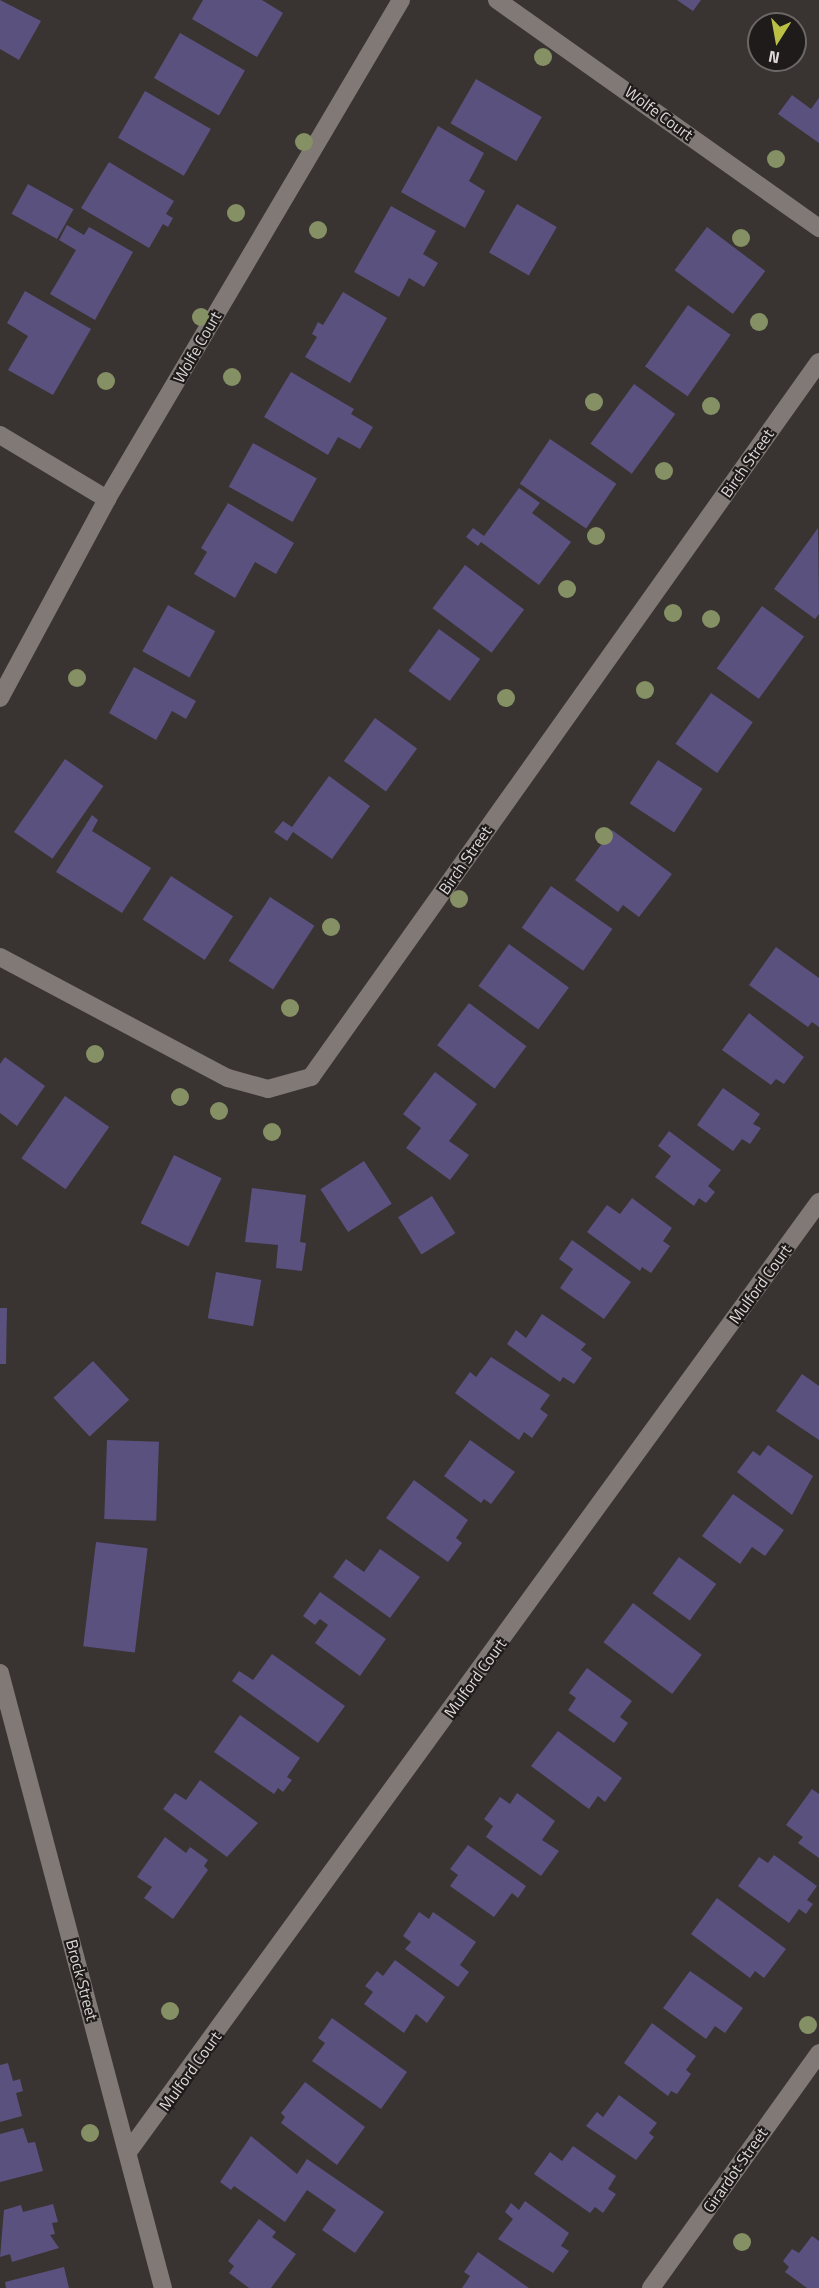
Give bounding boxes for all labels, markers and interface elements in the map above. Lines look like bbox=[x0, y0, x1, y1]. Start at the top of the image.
north arrow bbox=[747, 12, 807, 72]
text: N bbox=[766, 45, 782, 71]
street label: Wolfe Court bbox=[621, 82, 697, 144]
street label: Wolfe Court bbox=[169, 308, 225, 386]
street label: Birch Street bbox=[716, 425, 778, 501]
street label: Birch Street bbox=[434, 822, 496, 898]
street label: Mulford Court bbox=[725, 1241, 795, 1327]
street label: Mulford Court bbox=[440, 1635, 510, 1721]
street label: Brock Street bbox=[62, 1937, 102, 2023]
street label: Mulford Court bbox=[155, 2028, 225, 2114]
street label: Girardot Street bbox=[699, 2124, 771, 2216]

